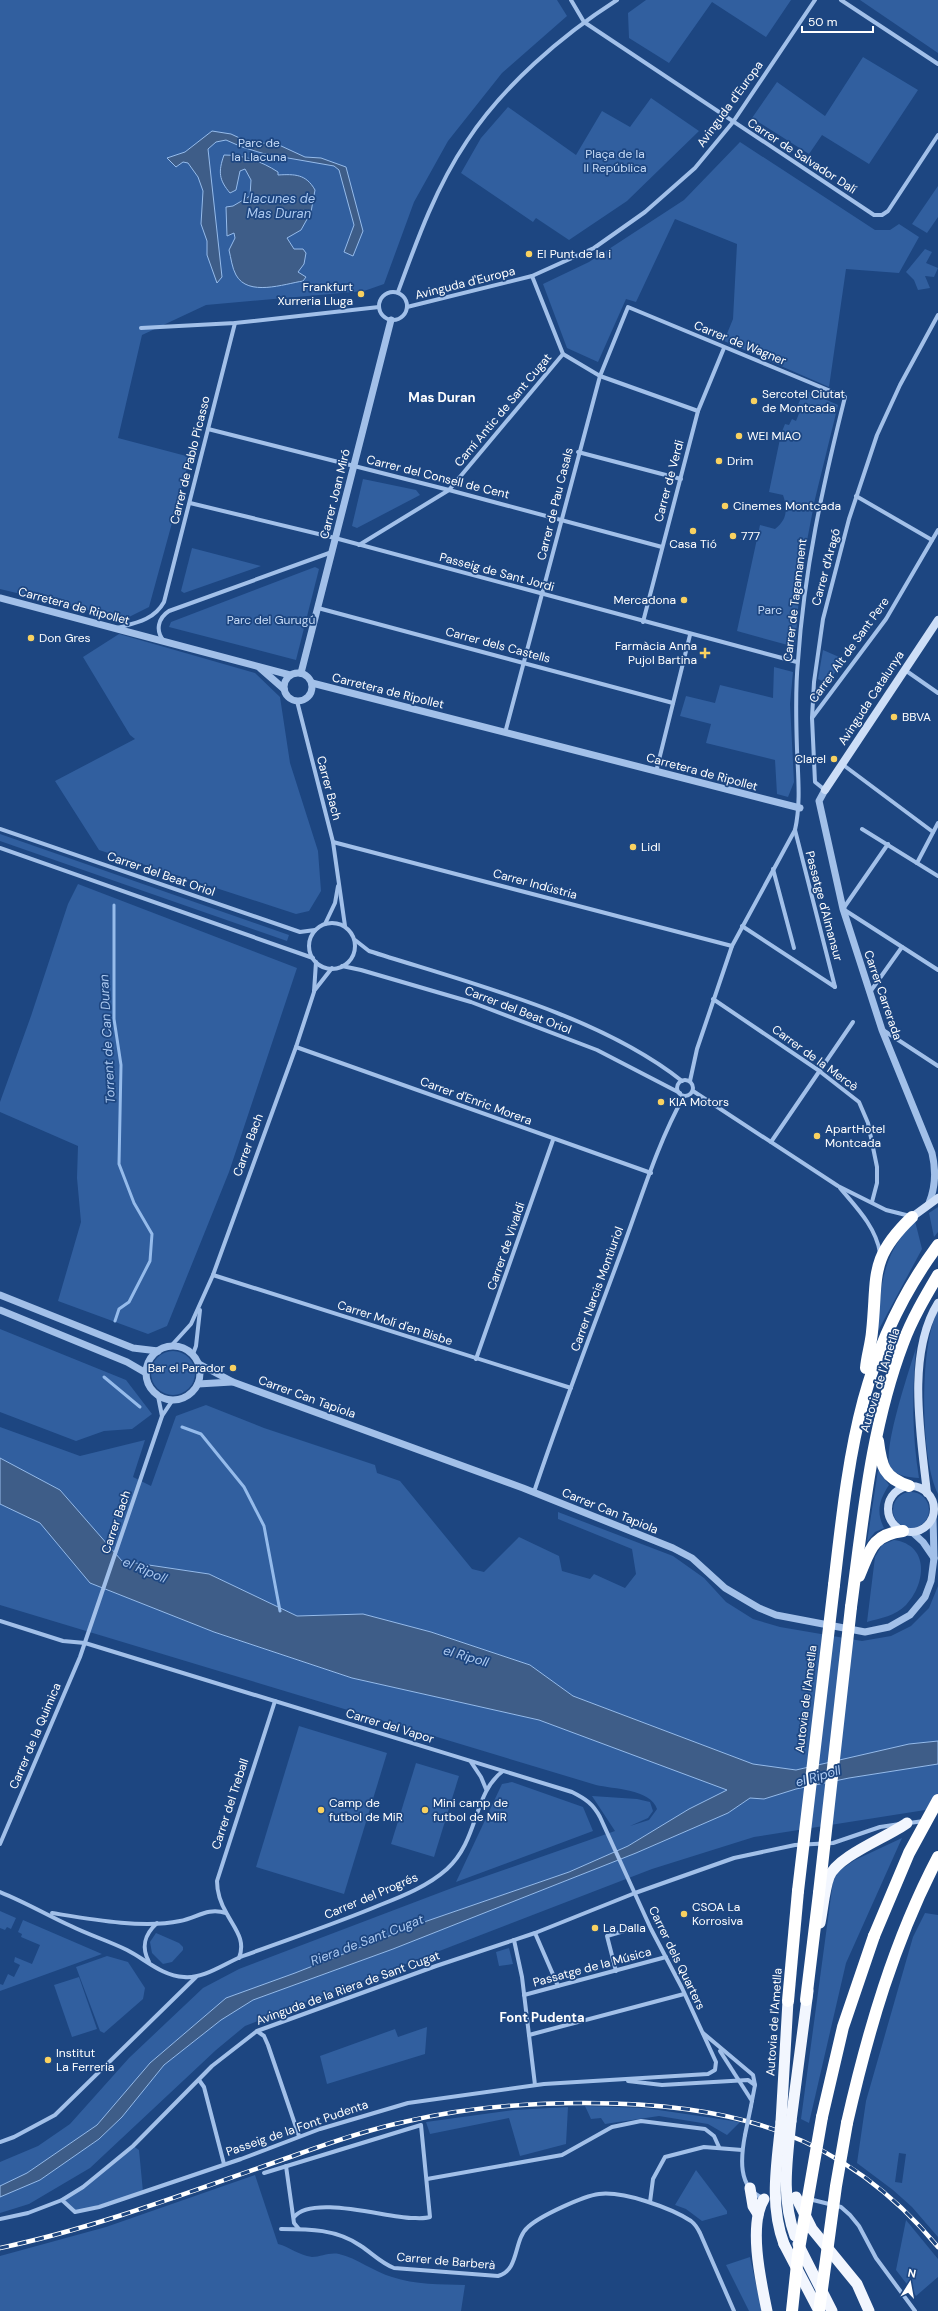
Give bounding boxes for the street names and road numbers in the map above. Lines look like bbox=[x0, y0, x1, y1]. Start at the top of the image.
street label: Avinguda d'Europa bbox=[693, 58, 767, 150]
street label: Carrer de Salvador Dalí bbox=[744, 115, 860, 197]
street label: Avinguda d'Europa bbox=[413, 263, 517, 303]
street label: Carrer de Wagner bbox=[691, 317, 789, 369]
street label: Camí Antic de Sant Cugat bbox=[451, 350, 555, 470]
street label: Carrer de Pablo Picasso bbox=[166, 394, 214, 526]
street label: Carrer de Verdi bbox=[650, 438, 688, 524]
street label: Carrer de Pau Casals bbox=[533, 446, 577, 562]
street label: Carrer Joan Miró bbox=[316, 447, 354, 541]
street label: Carrer del Consell de Cent bbox=[365, 451, 512, 503]
street label: Carrer d'Aragó bbox=[808, 527, 844, 607]
street label: Carrer de Tagamanent bbox=[780, 537, 811, 662]
street label: Passeig de Sant Jordi bbox=[438, 549, 556, 595]
street label: Carretera de Ripollet bbox=[17, 583, 132, 629]
street label: Carrer Alt de Sant Pere bbox=[805, 594, 893, 706]
street label: Carrer dels Castells bbox=[444, 623, 552, 667]
street label: Avinguda Catalunya bbox=[834, 648, 908, 748]
street label: Carretera de Ripollet bbox=[330, 669, 446, 713]
street label: Carretera de Ripollet bbox=[645, 749, 760, 795]
street label: Carrer Bach bbox=[313, 754, 345, 822]
street label: Carrer del Beat Oriol bbox=[105, 848, 217, 900]
street label: Passatge d'Almansur bbox=[802, 849, 847, 963]
street label: Carrer Indústria bbox=[491, 865, 579, 903]
street label: Carrer Carrerada bbox=[860, 948, 906, 1042]
street label: Carrer del Beat Oriol bbox=[462, 982, 574, 1038]
street label: Carrer de la Mercè bbox=[769, 1021, 861, 1095]
street label: Carrer d'Enric Morera bbox=[418, 1073, 534, 1129]
street label: Carrer Bach bbox=[229, 1111, 267, 1179]
street label: Carrer de Vivaldi bbox=[483, 1200, 529, 1292]
street label: Carrer Narcis Montiuriol bbox=[567, 1224, 627, 1354]
street label: Carrer Molí d'en Bisbe bbox=[335, 1297, 455, 1349]
street label: Autovia de l'Ametlla bbox=[857, 1326, 903, 1434]
street label: Carrer Can Tapiola bbox=[256, 1372, 358, 1422]
street label: Carrer Can Tapiola bbox=[559, 1484, 661, 1538]
street label: Carrer Bach bbox=[98, 1488, 134, 1556]
street label: Autovia de l'Ametlla bbox=[791, 1644, 821, 1754]
street label: Carrer de la Quimica bbox=[5, 1680, 65, 1792]
street label: Carrer del Vapor bbox=[344, 1705, 437, 1747]
street label: Carrer del Treball bbox=[208, 1756, 252, 1852]
street label: Carrer del Progrés bbox=[322, 1869, 420, 1923]
street label: Carrer dels Quarters bbox=[645, 1904, 709, 2012]
street label: Passatge de la Música bbox=[531, 1943, 653, 1991]
street label: Avinguda de la Riera de Sant Cugat bbox=[254, 1947, 442, 2029]
street label: Autovia de l'Ametlla bbox=[762, 1967, 786, 2077]
street label: Passeig de la Font Pudenta bbox=[224, 2096, 370, 2160]
street label: Carrer de Barberà bbox=[396, 2249, 496, 2273]

